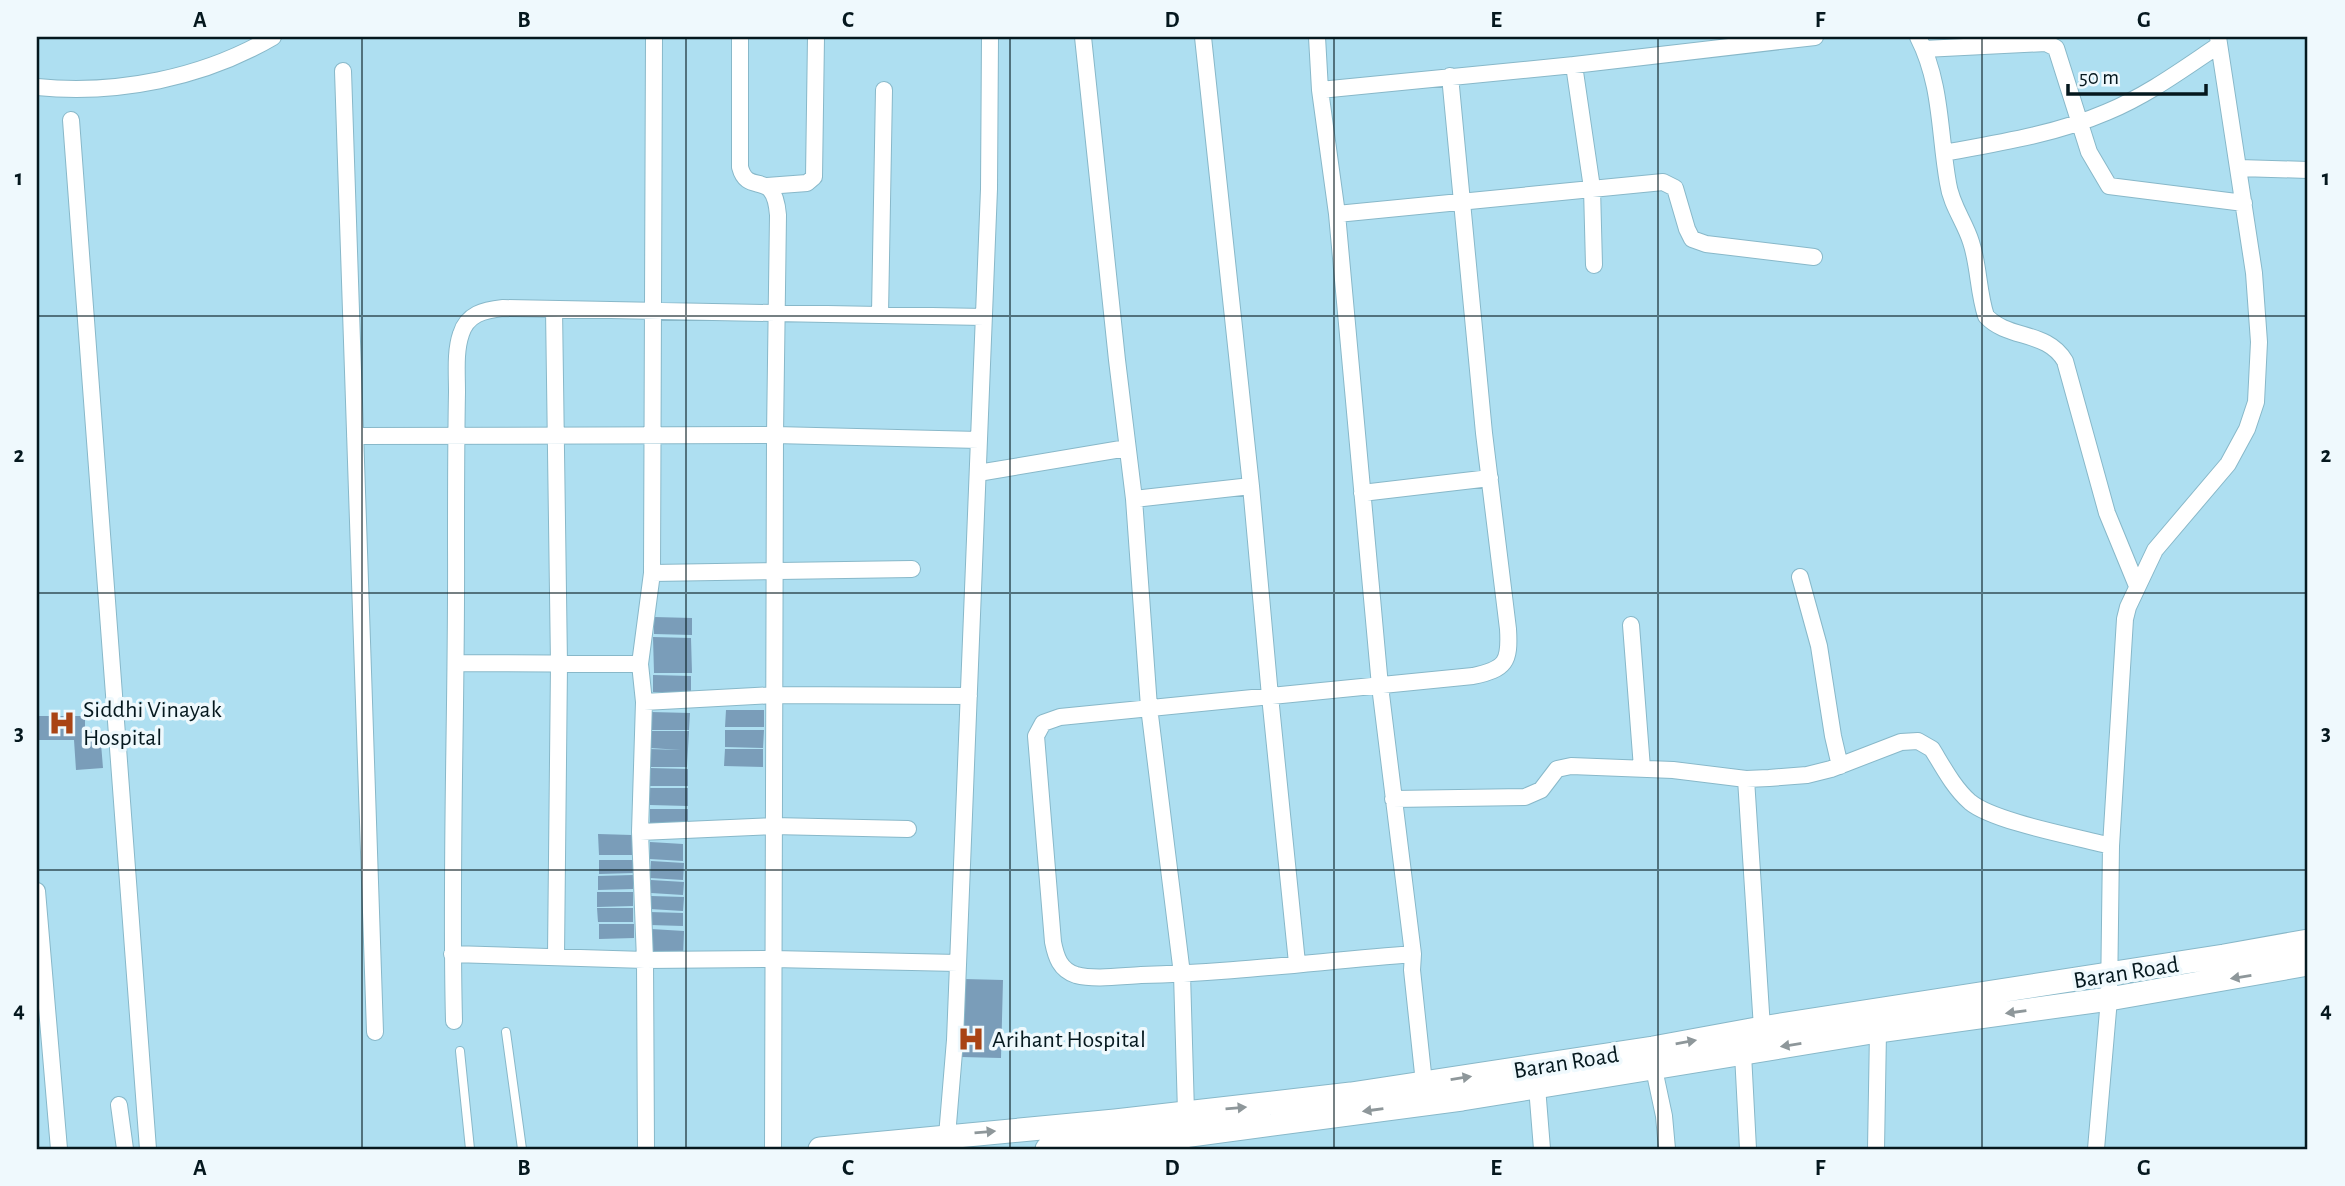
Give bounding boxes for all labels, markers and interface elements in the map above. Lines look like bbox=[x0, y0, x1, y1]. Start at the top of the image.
text: A bbox=[193, 9, 207, 32]
text: B bbox=[517, 9, 531, 32]
text: C bbox=[842, 9, 854, 32]
text: D bbox=[1164, 9, 1180, 32]
text: E bbox=[1490, 9, 1502, 32]
text: F bbox=[1815, 9, 1826, 32]
text: G bbox=[2137, 9, 2151, 32]
scale bar bbox=[2068, 52, 2207, 96]
text: 50 m bbox=[2079, 67, 2119, 88]
text: 1 bbox=[15, 167, 23, 190]
text: 1 bbox=[2322, 167, 2330, 190]
text: 2 bbox=[14, 444, 25, 467]
text: 2 bbox=[2321, 444, 2332, 467]
place label: Siddhi Vinayak Hospital bbox=[83, 698, 222, 750]
hospital icon: Siddhi Vinayak Hospital bbox=[47, 708, 77, 738]
text: 3 bbox=[14, 722, 24, 745]
text: 3 bbox=[2321, 722, 2331, 745]
street label: Baran Road bbox=[2072, 953, 2180, 993]
one-way arrow bbox=[2230, 972, 2252, 983]
text: 4 bbox=[13, 999, 25, 1022]
text: 4 bbox=[2320, 999, 2332, 1022]
one-way arrow bbox=[2005, 1006, 2027, 1017]
hospital icon: Arihant Hospital bbox=[956, 1024, 986, 1054]
place label: Arihant Hospital bbox=[992, 1028, 1146, 1052]
one-way arrow bbox=[1675, 1037, 1697, 1048]
one-way arrow bbox=[1780, 1040, 1802, 1051]
street label: Baran Road bbox=[1512, 1043, 1620, 1083]
one-way arrow bbox=[1451, 1072, 1473, 1083]
one-way arrow bbox=[1225, 1102, 1247, 1113]
one-way arrow bbox=[1362, 1105, 1384, 1116]
one-way arrow bbox=[974, 1126, 996, 1137]
text: A bbox=[193, 1157, 207, 1180]
text: B bbox=[517, 1157, 531, 1180]
text: C bbox=[842, 1157, 854, 1180]
text: D bbox=[1164, 1157, 1180, 1180]
text: E bbox=[1490, 1157, 1502, 1180]
text: F bbox=[1815, 1157, 1826, 1180]
text: G bbox=[2137, 1157, 2151, 1180]

